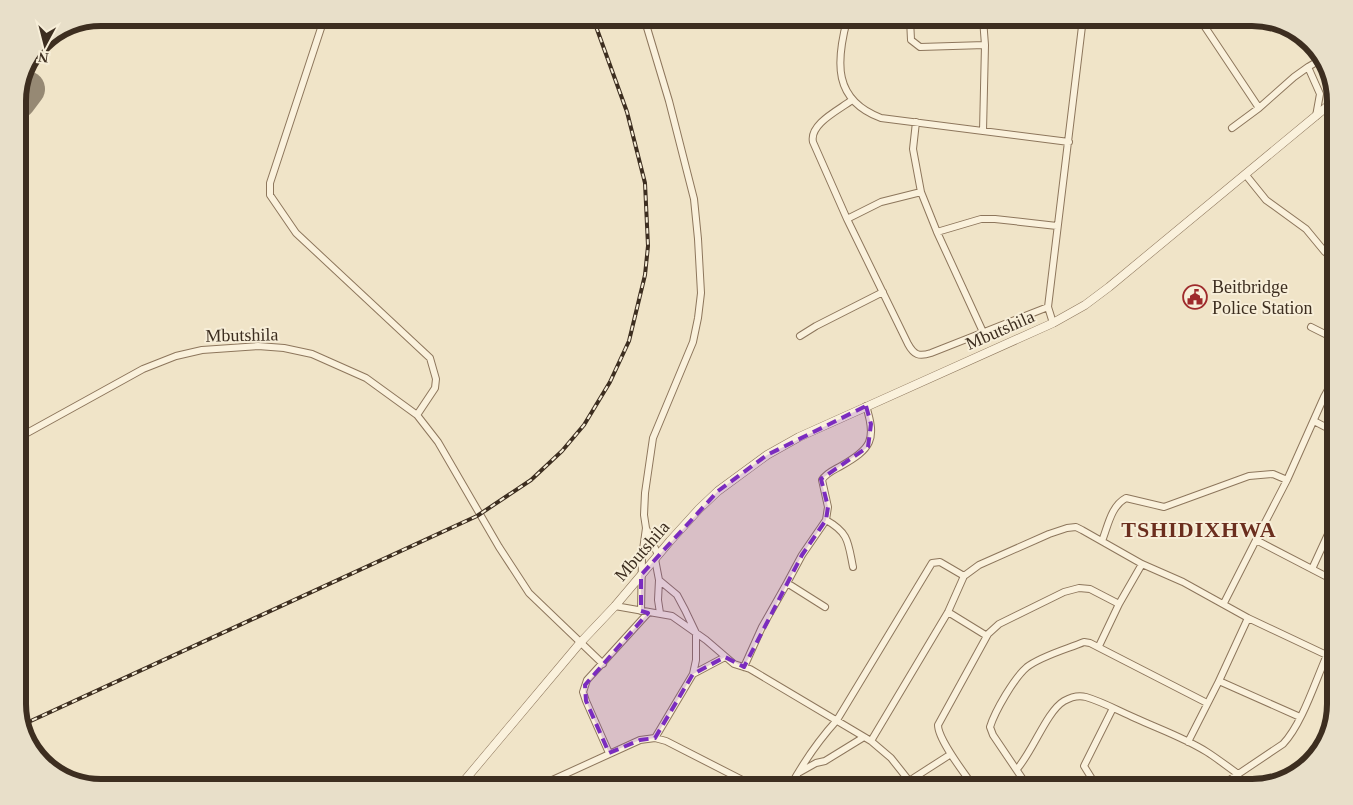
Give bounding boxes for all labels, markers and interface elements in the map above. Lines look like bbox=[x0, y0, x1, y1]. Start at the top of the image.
north arrow bbox=[20, 20, 70, 70]
text: N bbox=[38, 49, 49, 65]
place label: Beitbridge Police Station bbox=[1212, 277, 1313, 318]
public building icon: Beitbridge Police Station bbox=[1182, 284, 1208, 310]
street label: Mbutshila bbox=[963, 306, 1037, 354]
street label: Mbutshila bbox=[205, 324, 279, 346]
street label: Mbutshila bbox=[611, 517, 673, 585]
district label: TSHIDIXHWA bbox=[1121, 517, 1277, 542]

